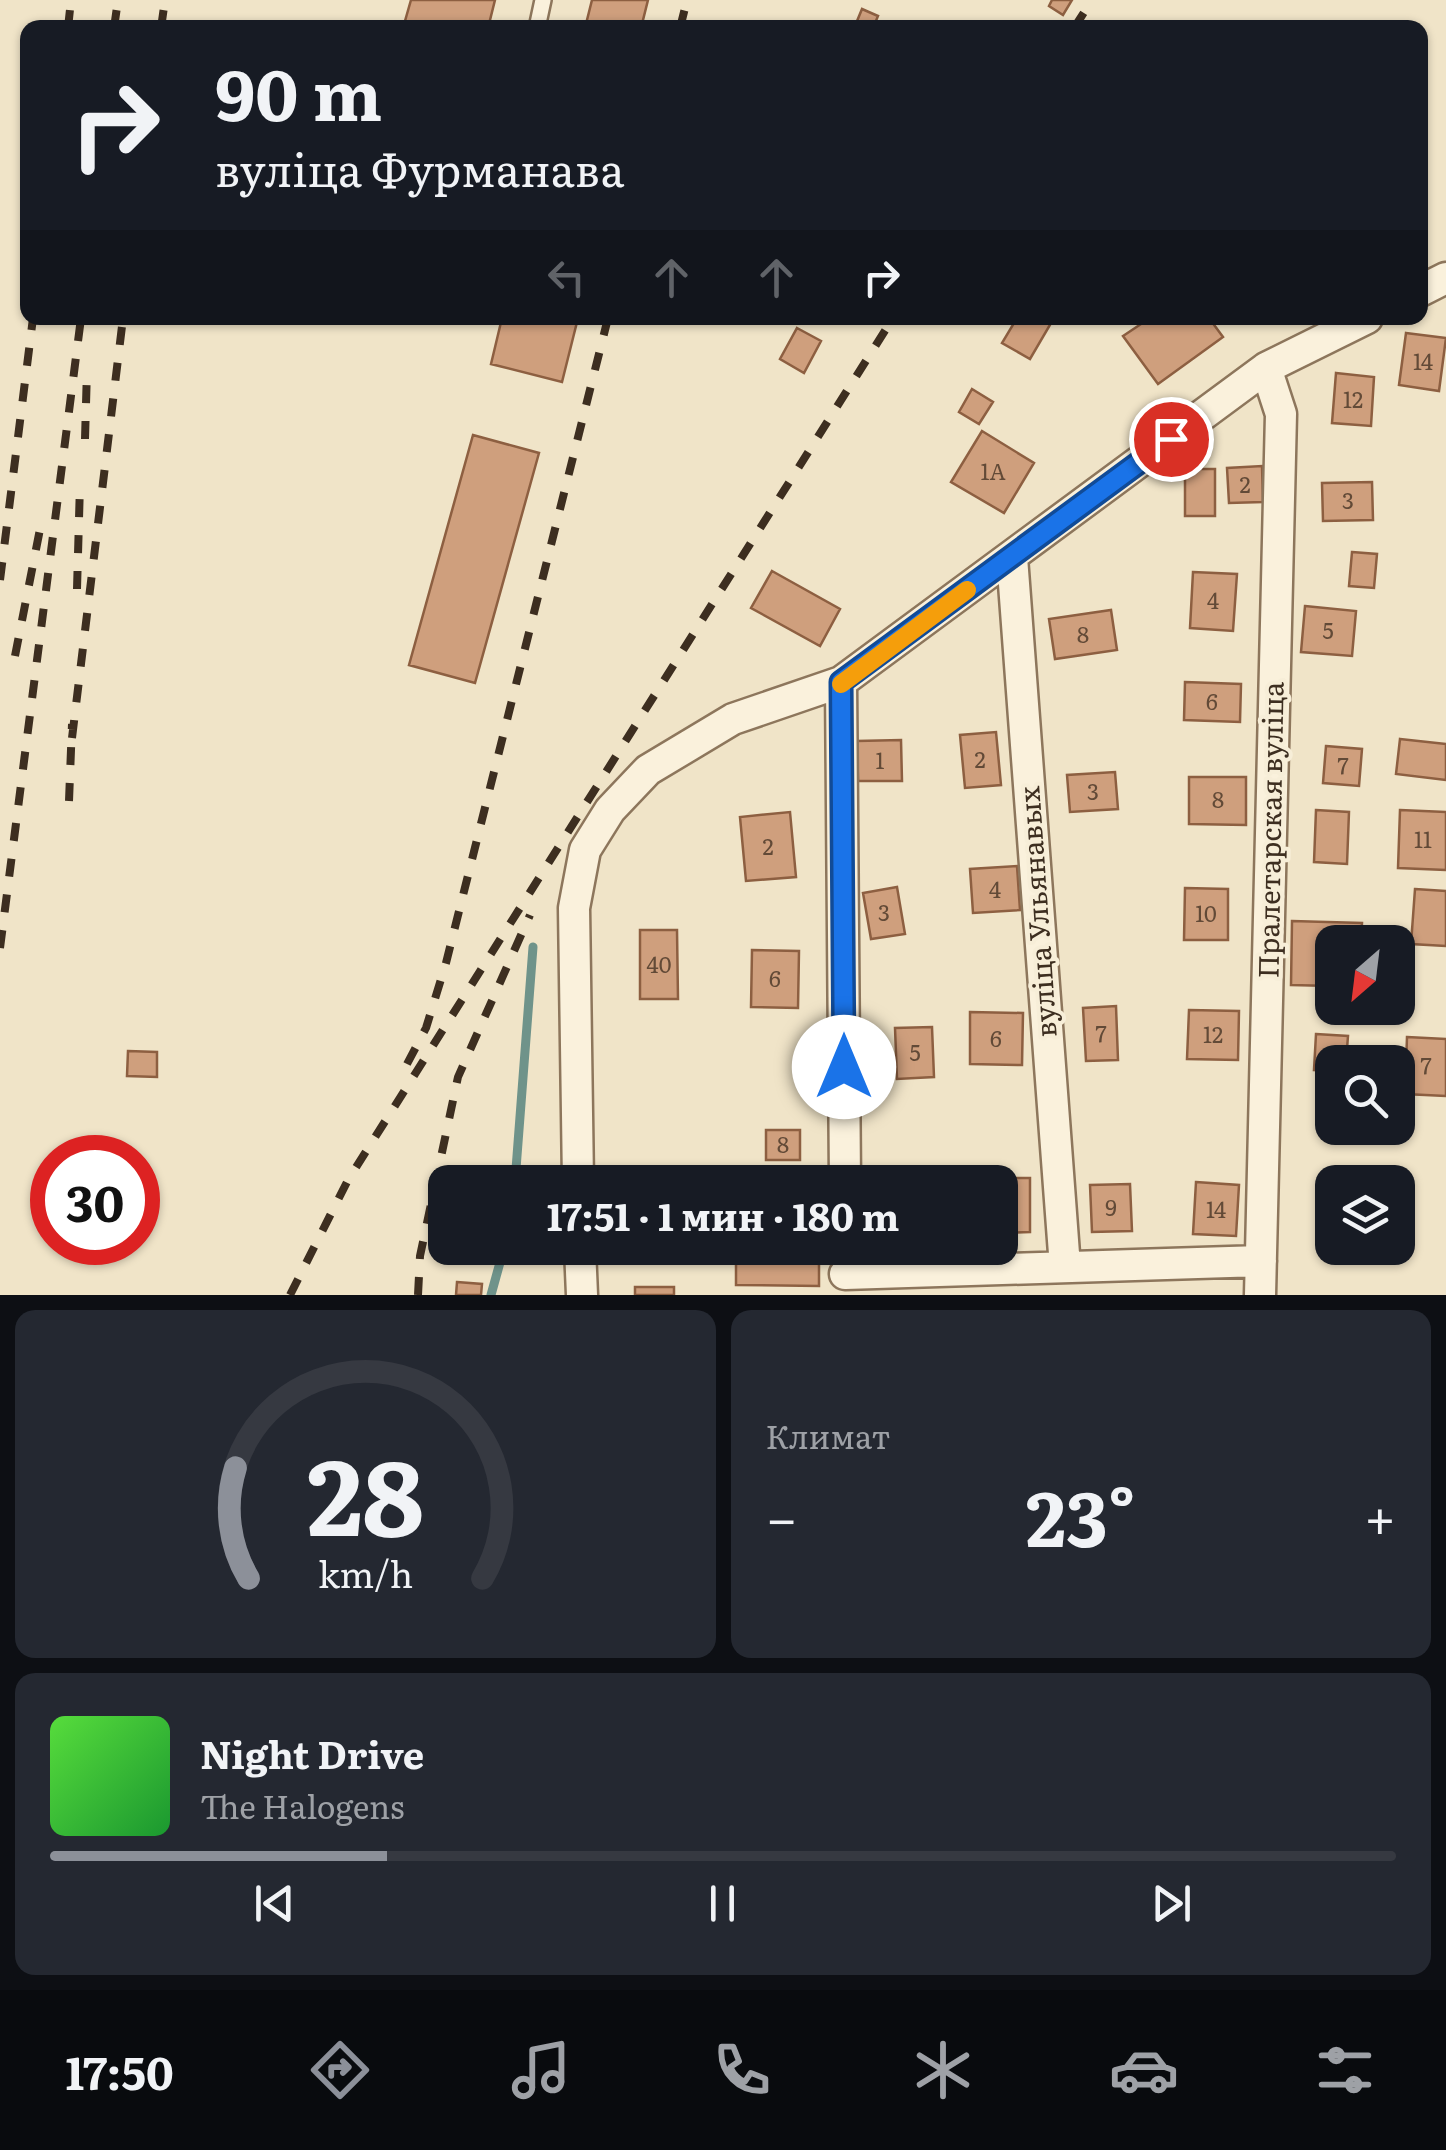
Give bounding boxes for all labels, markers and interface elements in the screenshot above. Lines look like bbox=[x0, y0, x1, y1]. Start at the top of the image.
text: 90 m bbox=[215, 39, 382, 143]
icon: right bbox=[50, 60, 180, 190]
text: вуліца Фурманава bbox=[215, 134, 624, 201]
icon: left bbox=[539, 250, 594, 305]
icon: ahead bbox=[644, 250, 699, 305]
icon: ahead bbox=[749, 250, 804, 305]
icon: right bbox=[854, 250, 909, 305]
house number: 14 bbox=[1413, 344, 1433, 377]
house number: 12 bbox=[1343, 382, 1363, 415]
pin bbox=[1129, 397, 1214, 482]
icon: arrive bbox=[1144, 412, 1199, 467]
house number: 1А bbox=[980, 454, 1006, 487]
house number: 2 bbox=[1239, 467, 1251, 500]
house number: 3 bbox=[1342, 483, 1354, 516]
house number: 4 bbox=[1207, 583, 1219, 616]
house number: 5 bbox=[1322, 613, 1334, 646]
house number: 8 bbox=[1077, 617, 1089, 650]
street label: Пралетарская вуліца bbox=[1245, 681, 1293, 979]
house number: 6 bbox=[1206, 684, 1218, 717]
house number: 2 bbox=[974, 742, 986, 775]
house number: 1 bbox=[876, 743, 885, 776]
house number: 7 bbox=[1337, 748, 1349, 781]
house number: 3 bbox=[1087, 774, 1099, 807]
house number: 8 bbox=[1212, 782, 1224, 815]
street label: вуліца Ульянавых bbox=[1006, 785, 1066, 1039]
house number: 11 bbox=[1414, 822, 1432, 855]
house number: 2 bbox=[762, 829, 774, 862]
house number: 4 bbox=[989, 872, 1001, 905]
house number: 3 bbox=[878, 895, 890, 928]
house number: 10 bbox=[1195, 896, 1217, 929]
north arrow bbox=[1315, 925, 1415, 1025]
map controls bbox=[1315, 925, 1415, 1265]
house number: 40 bbox=[647, 947, 671, 980]
house number: 6 bbox=[769, 961, 781, 994]
position arrow bbox=[792, 1015, 896, 1119]
house number: 7 bbox=[1095, 1016, 1107, 1049]
house number: 12 bbox=[1203, 1017, 1223, 1050]
house number: 6 bbox=[990, 1021, 1002, 1054]
house number: 5 bbox=[909, 1035, 921, 1068]
button: search bbox=[1315, 1045, 1415, 1145]
house number: 7 bbox=[1420, 1048, 1432, 1081]
house number: 8 bbox=[777, 1127, 789, 1160]
speed limit sign: 30 bbox=[30, 1135, 160, 1265]
button: layers bbox=[1315, 1165, 1415, 1265]
text: 17:51 · 1 мин · 180 m bbox=[547, 1186, 899, 1243]
house number: 9 bbox=[1105, 1190, 1117, 1223]
house number: 14 bbox=[1206, 1192, 1226, 1225]
text: Климат bbox=[766, 1411, 890, 1459]
text: 28 bbox=[307, 1414, 424, 1568]
text: 23° bbox=[1026, 1459, 1136, 1570]
text: − bbox=[766, 1474, 798, 1556]
text: + bbox=[1364, 1474, 1396, 1556]
text: km/h bbox=[318, 1546, 413, 1599]
text: Night Drive bbox=[200, 1724, 424, 1781]
text: The Halogens bbox=[200, 1781, 404, 1829]
icon: previous bbox=[247, 1876, 302, 1931]
icon: pause bbox=[695, 1876, 750, 1931]
icon: next bbox=[1144, 1876, 1199, 1931]
icon: directions bbox=[305, 2035, 375, 2105]
icon: music bbox=[506, 2035, 576, 2105]
icon: phone bbox=[707, 2035, 777, 2105]
icon: climate bbox=[908, 2035, 978, 2105]
icon: car bbox=[1109, 2035, 1179, 2105]
icon: filters bbox=[1310, 2035, 1380, 2105]
text: 17:50 bbox=[66, 2037, 174, 2104]

